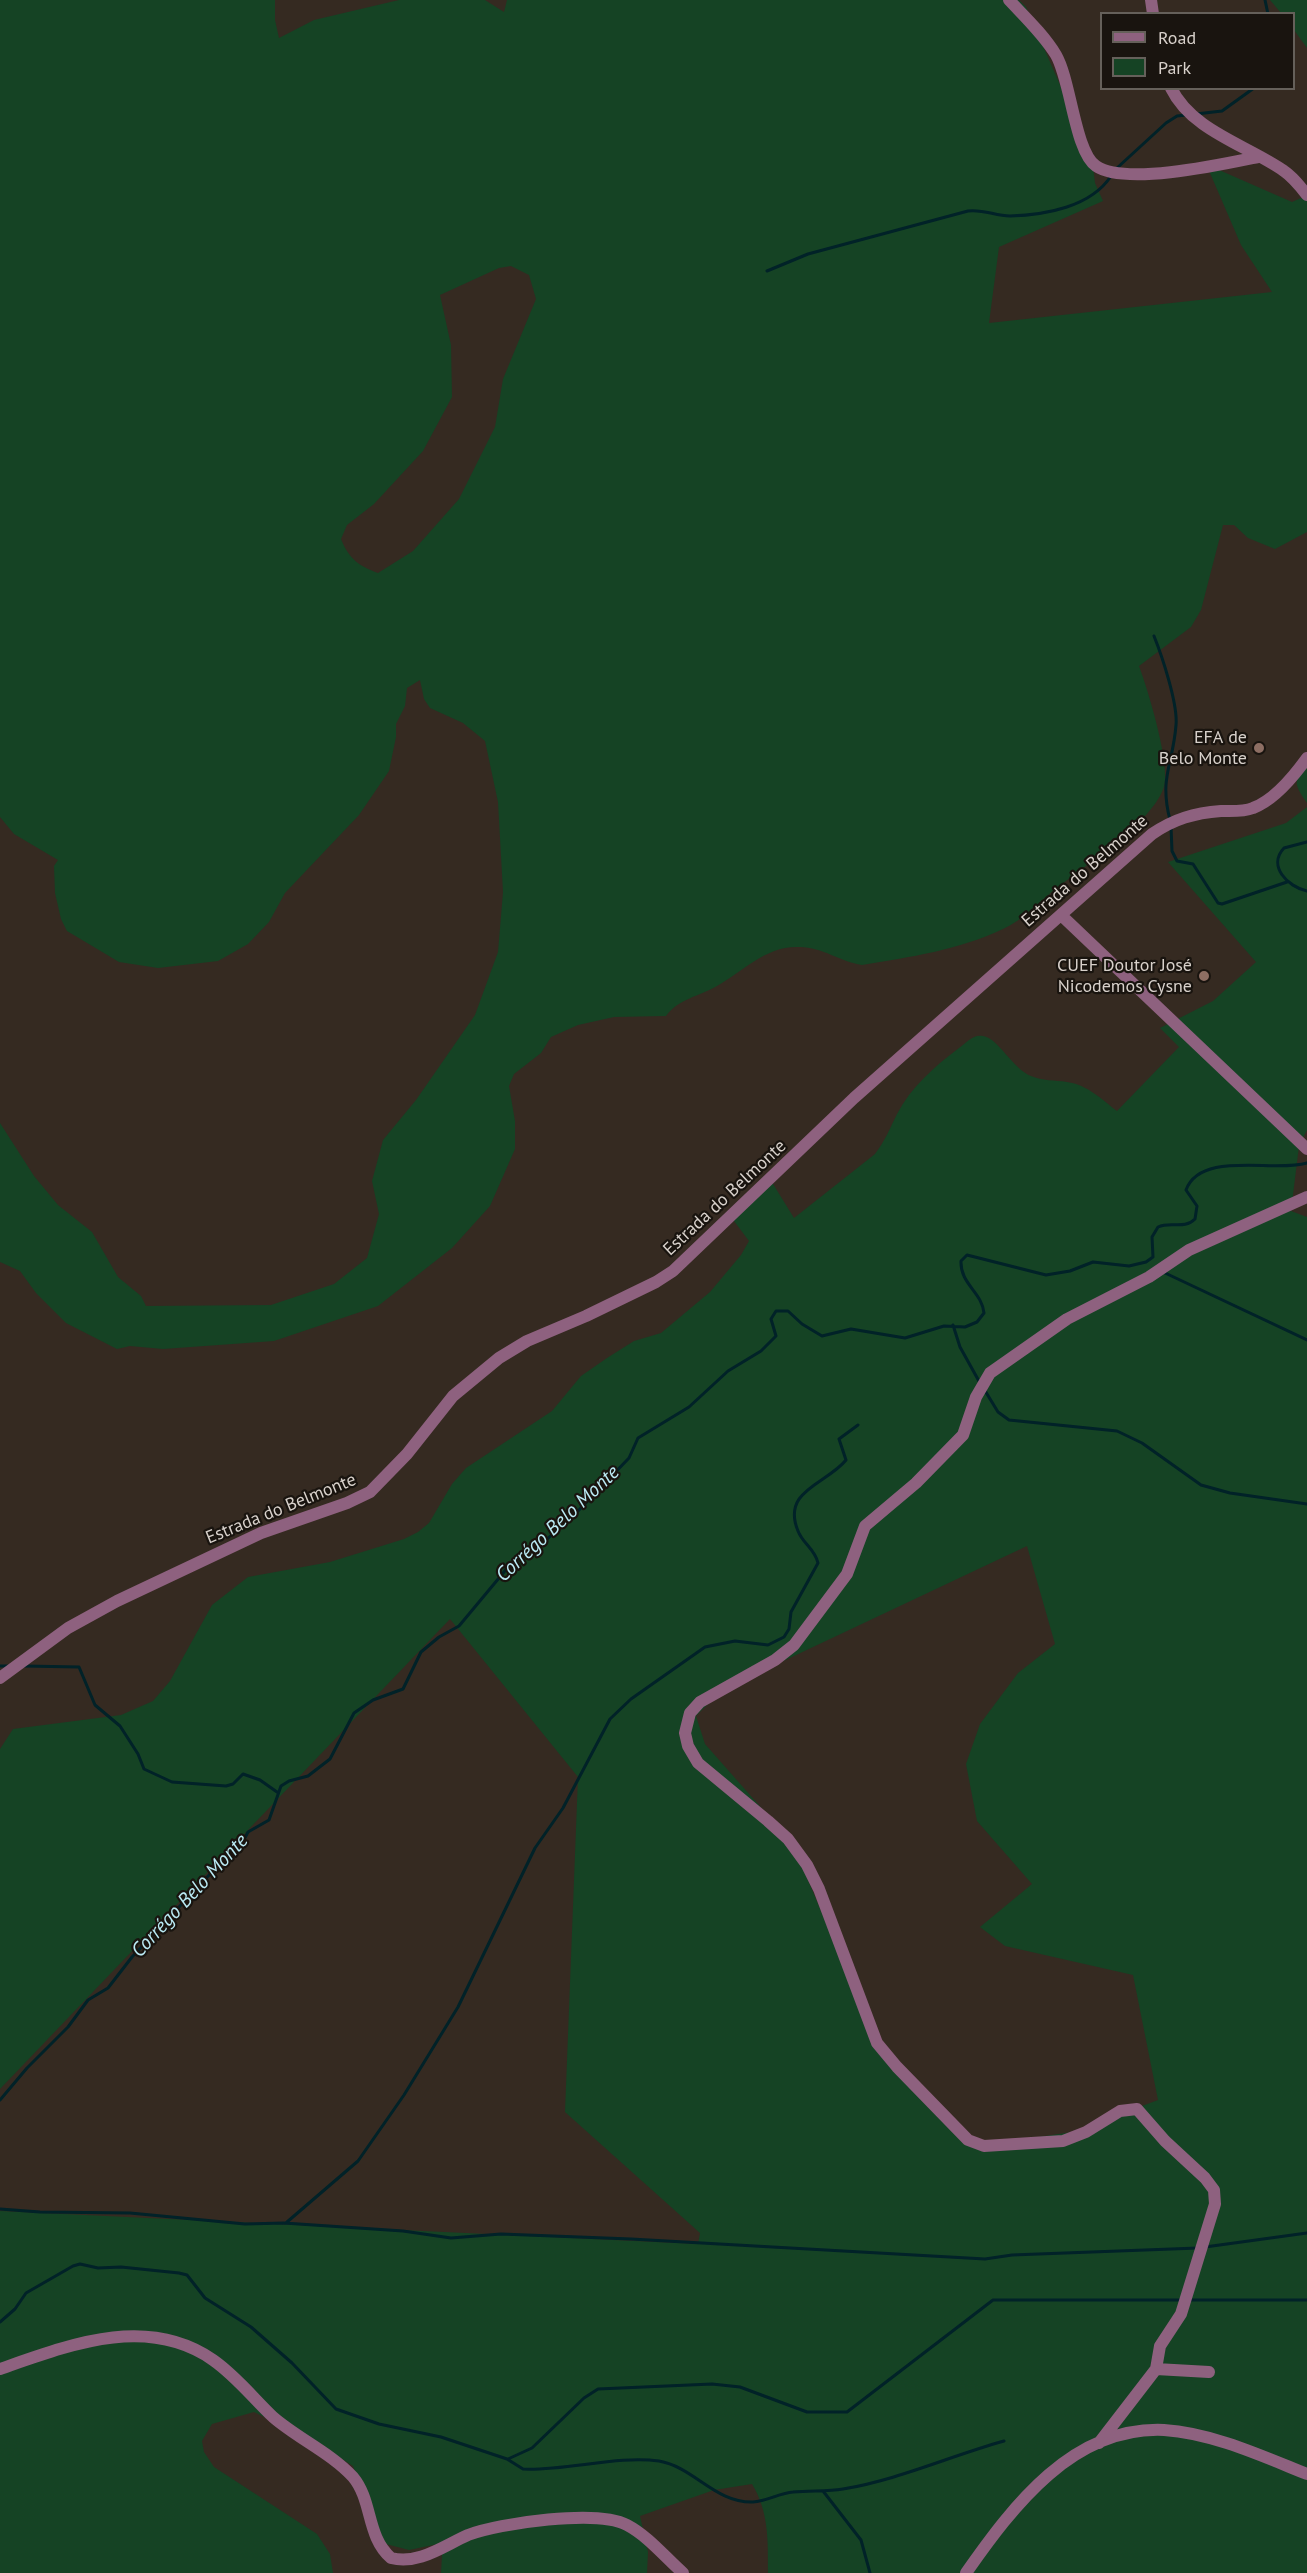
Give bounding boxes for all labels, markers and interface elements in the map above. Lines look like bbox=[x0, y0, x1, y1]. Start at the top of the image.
legend bbox=[1100, 12, 1295, 90]
text: Road bbox=[1158, 26, 1196, 49]
text: Park bbox=[1158, 56, 1191, 79]
place label: EFA de Belo Monte bbox=[1159, 727, 1247, 770]
marker: EFA de Belo Monte bbox=[1252, 741, 1266, 755]
street label: Estrada do Belmonte bbox=[1018, 810, 1152, 932]
place label: CUEF Doutor José Nicodemos Cysne bbox=[1057, 955, 1192, 998]
marker: CUEF Doutor José Nicodemos Cysne bbox=[1197, 969, 1211, 983]
street label: Estrada do Belmonte bbox=[659, 1136, 791, 1260]
water label: Corrégo Belo Monte bbox=[491, 1461, 625, 1587]
street label: Estrada do Belmonte bbox=[203, 1469, 359, 1549]
water label: Corrégo Belo Monte bbox=[127, 1829, 253, 1963]

